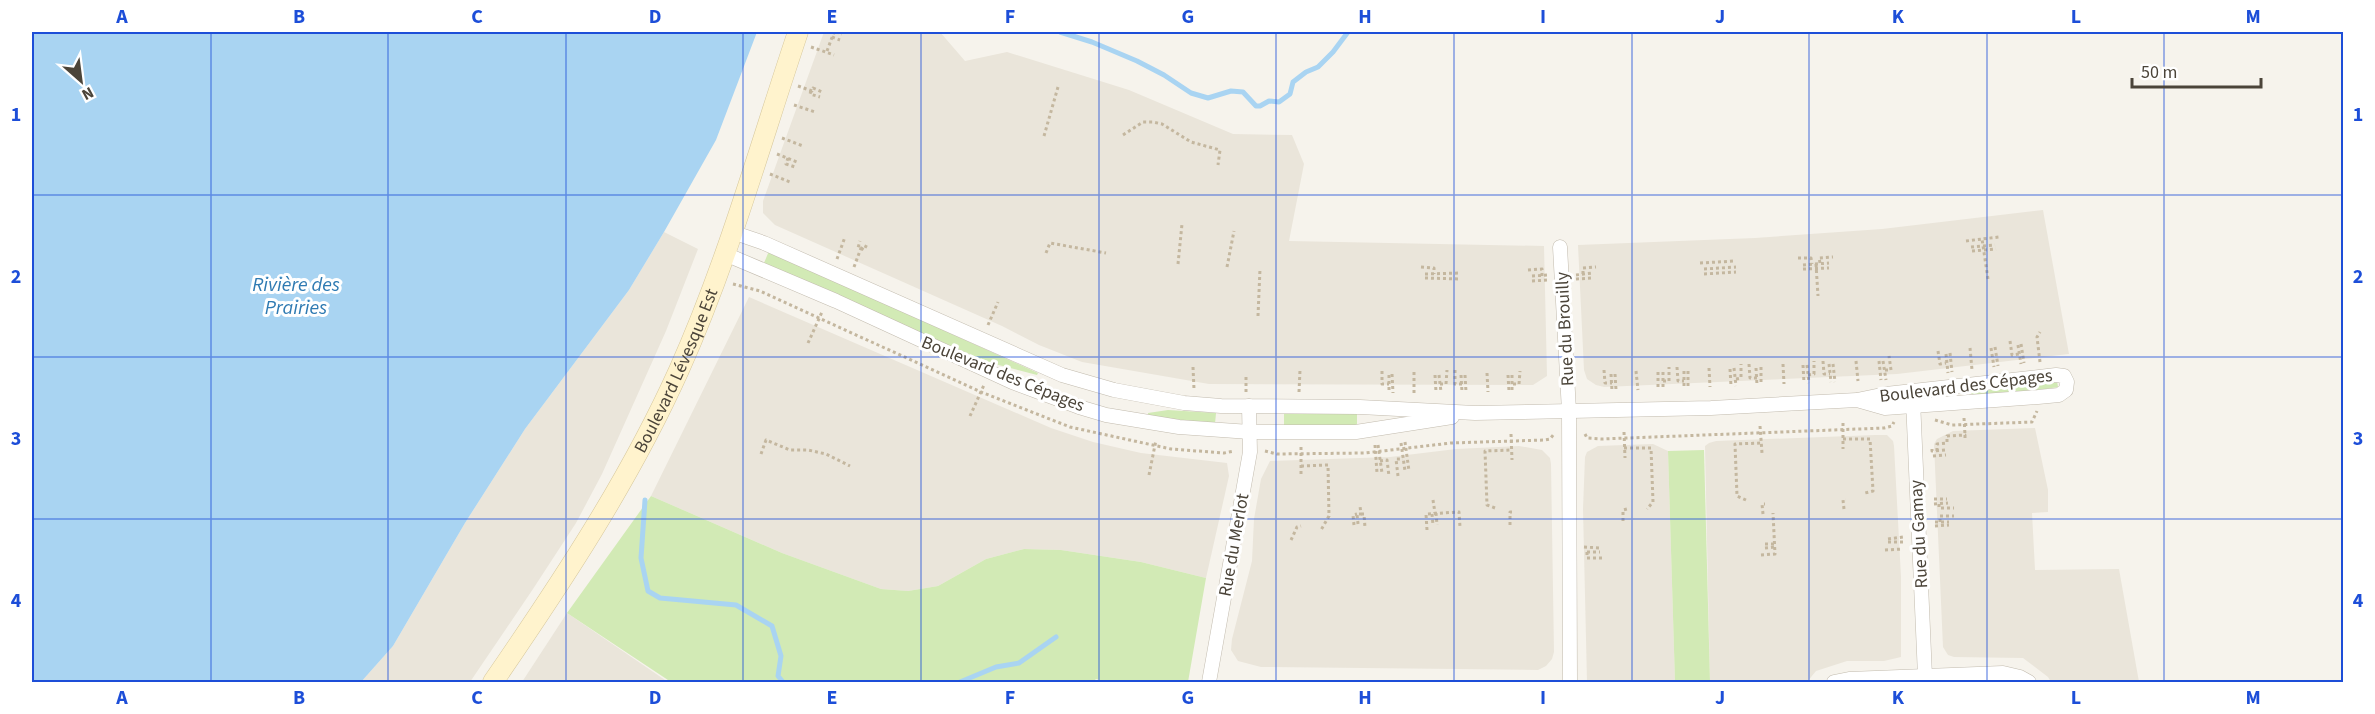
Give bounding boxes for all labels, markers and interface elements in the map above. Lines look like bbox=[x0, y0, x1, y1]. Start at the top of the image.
text: A bbox=[115, 3, 128, 31]
text: B bbox=[293, 3, 305, 31]
text: C bbox=[471, 3, 483, 31]
text: D bbox=[649, 3, 661, 31]
text: E bbox=[827, 3, 837, 31]
text: F bbox=[1005, 3, 1015, 31]
text: G bbox=[1182, 3, 1194, 31]
text: H bbox=[1358, 3, 1372, 31]
text: I bbox=[1540, 3, 1546, 31]
text: J bbox=[1715, 3, 1725, 31]
text: K bbox=[1892, 3, 1905, 31]
text: L bbox=[2071, 3, 2081, 31]
text: M bbox=[2245, 3, 2261, 31]
north arrow bbox=[51, 51, 111, 111]
scale bar bbox=[2132, 51, 2261, 89]
text: 50 m bbox=[2141, 60, 2177, 85]
text: N bbox=[78, 81, 97, 106]
text: 1 bbox=[11, 101, 21, 129]
text: 1 bbox=[2353, 101, 2363, 129]
text: 2 bbox=[11, 263, 21, 291]
text: 2 bbox=[2353, 263, 2363, 291]
water label: Rivière des Prairies bbox=[252, 271, 340, 322]
street label: Rue du Brouilly bbox=[1549, 271, 1580, 387]
street label: Boulevard Lévesque Est bbox=[628, 285, 724, 457]
street label: Boulevard des Cépages bbox=[918, 330, 1088, 418]
street label: Boulevard des Cépages bbox=[1878, 363, 2054, 409]
text: 3 bbox=[11, 425, 21, 453]
text: 3 bbox=[2353, 425, 2363, 453]
street label: Rue du Gamay bbox=[1904, 479, 1934, 589]
street label: Rue du Merlot bbox=[1213, 491, 1255, 599]
text: 4 bbox=[11, 587, 22, 615]
text: 4 bbox=[2353, 587, 2364, 615]
text: A bbox=[115, 684, 128, 712]
text: B bbox=[293, 684, 305, 712]
text: C bbox=[471, 684, 483, 712]
text: D bbox=[649, 684, 661, 712]
text: E bbox=[827, 684, 837, 712]
text: F bbox=[1005, 684, 1015, 712]
text: G bbox=[1182, 684, 1194, 712]
text: H bbox=[1358, 684, 1372, 712]
text: I bbox=[1540, 684, 1546, 712]
text: J bbox=[1715, 684, 1725, 712]
text: K bbox=[1892, 684, 1905, 712]
text: L bbox=[2071, 684, 2081, 712]
text: M bbox=[2245, 684, 2261, 712]

